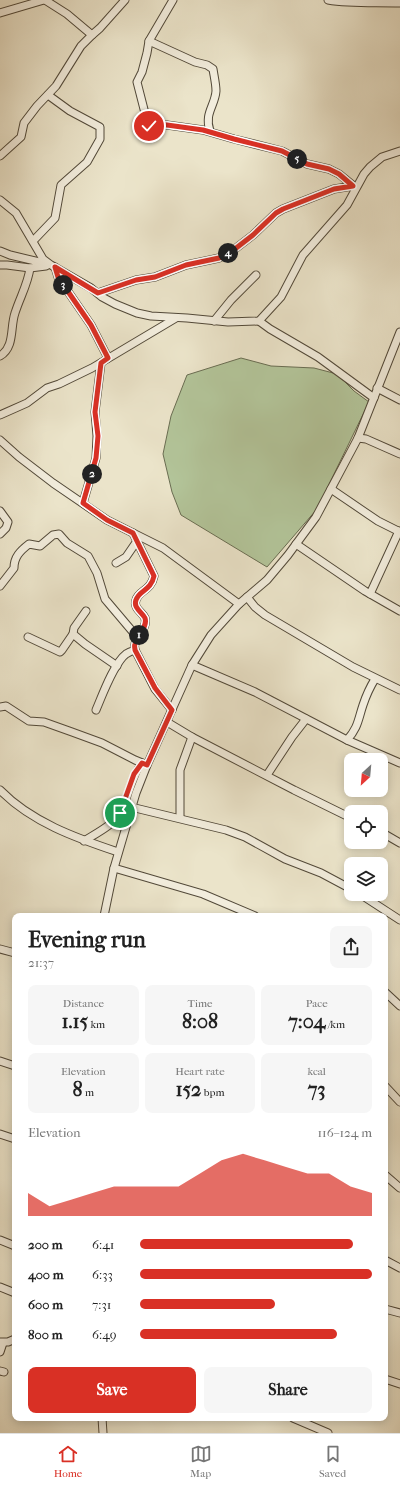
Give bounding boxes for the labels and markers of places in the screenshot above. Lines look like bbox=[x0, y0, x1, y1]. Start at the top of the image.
pin bbox=[132, 109, 166, 143]
pin: 5 bbox=[287, 149, 307, 169]
pin: 4 bbox=[218, 243, 238, 263]
pin: 3 bbox=[53, 275, 73, 295]
pin: 2 bbox=[82, 464, 102, 484]
pin: 1 bbox=[129, 625, 149, 645]
pin bbox=[103, 796, 137, 830]

